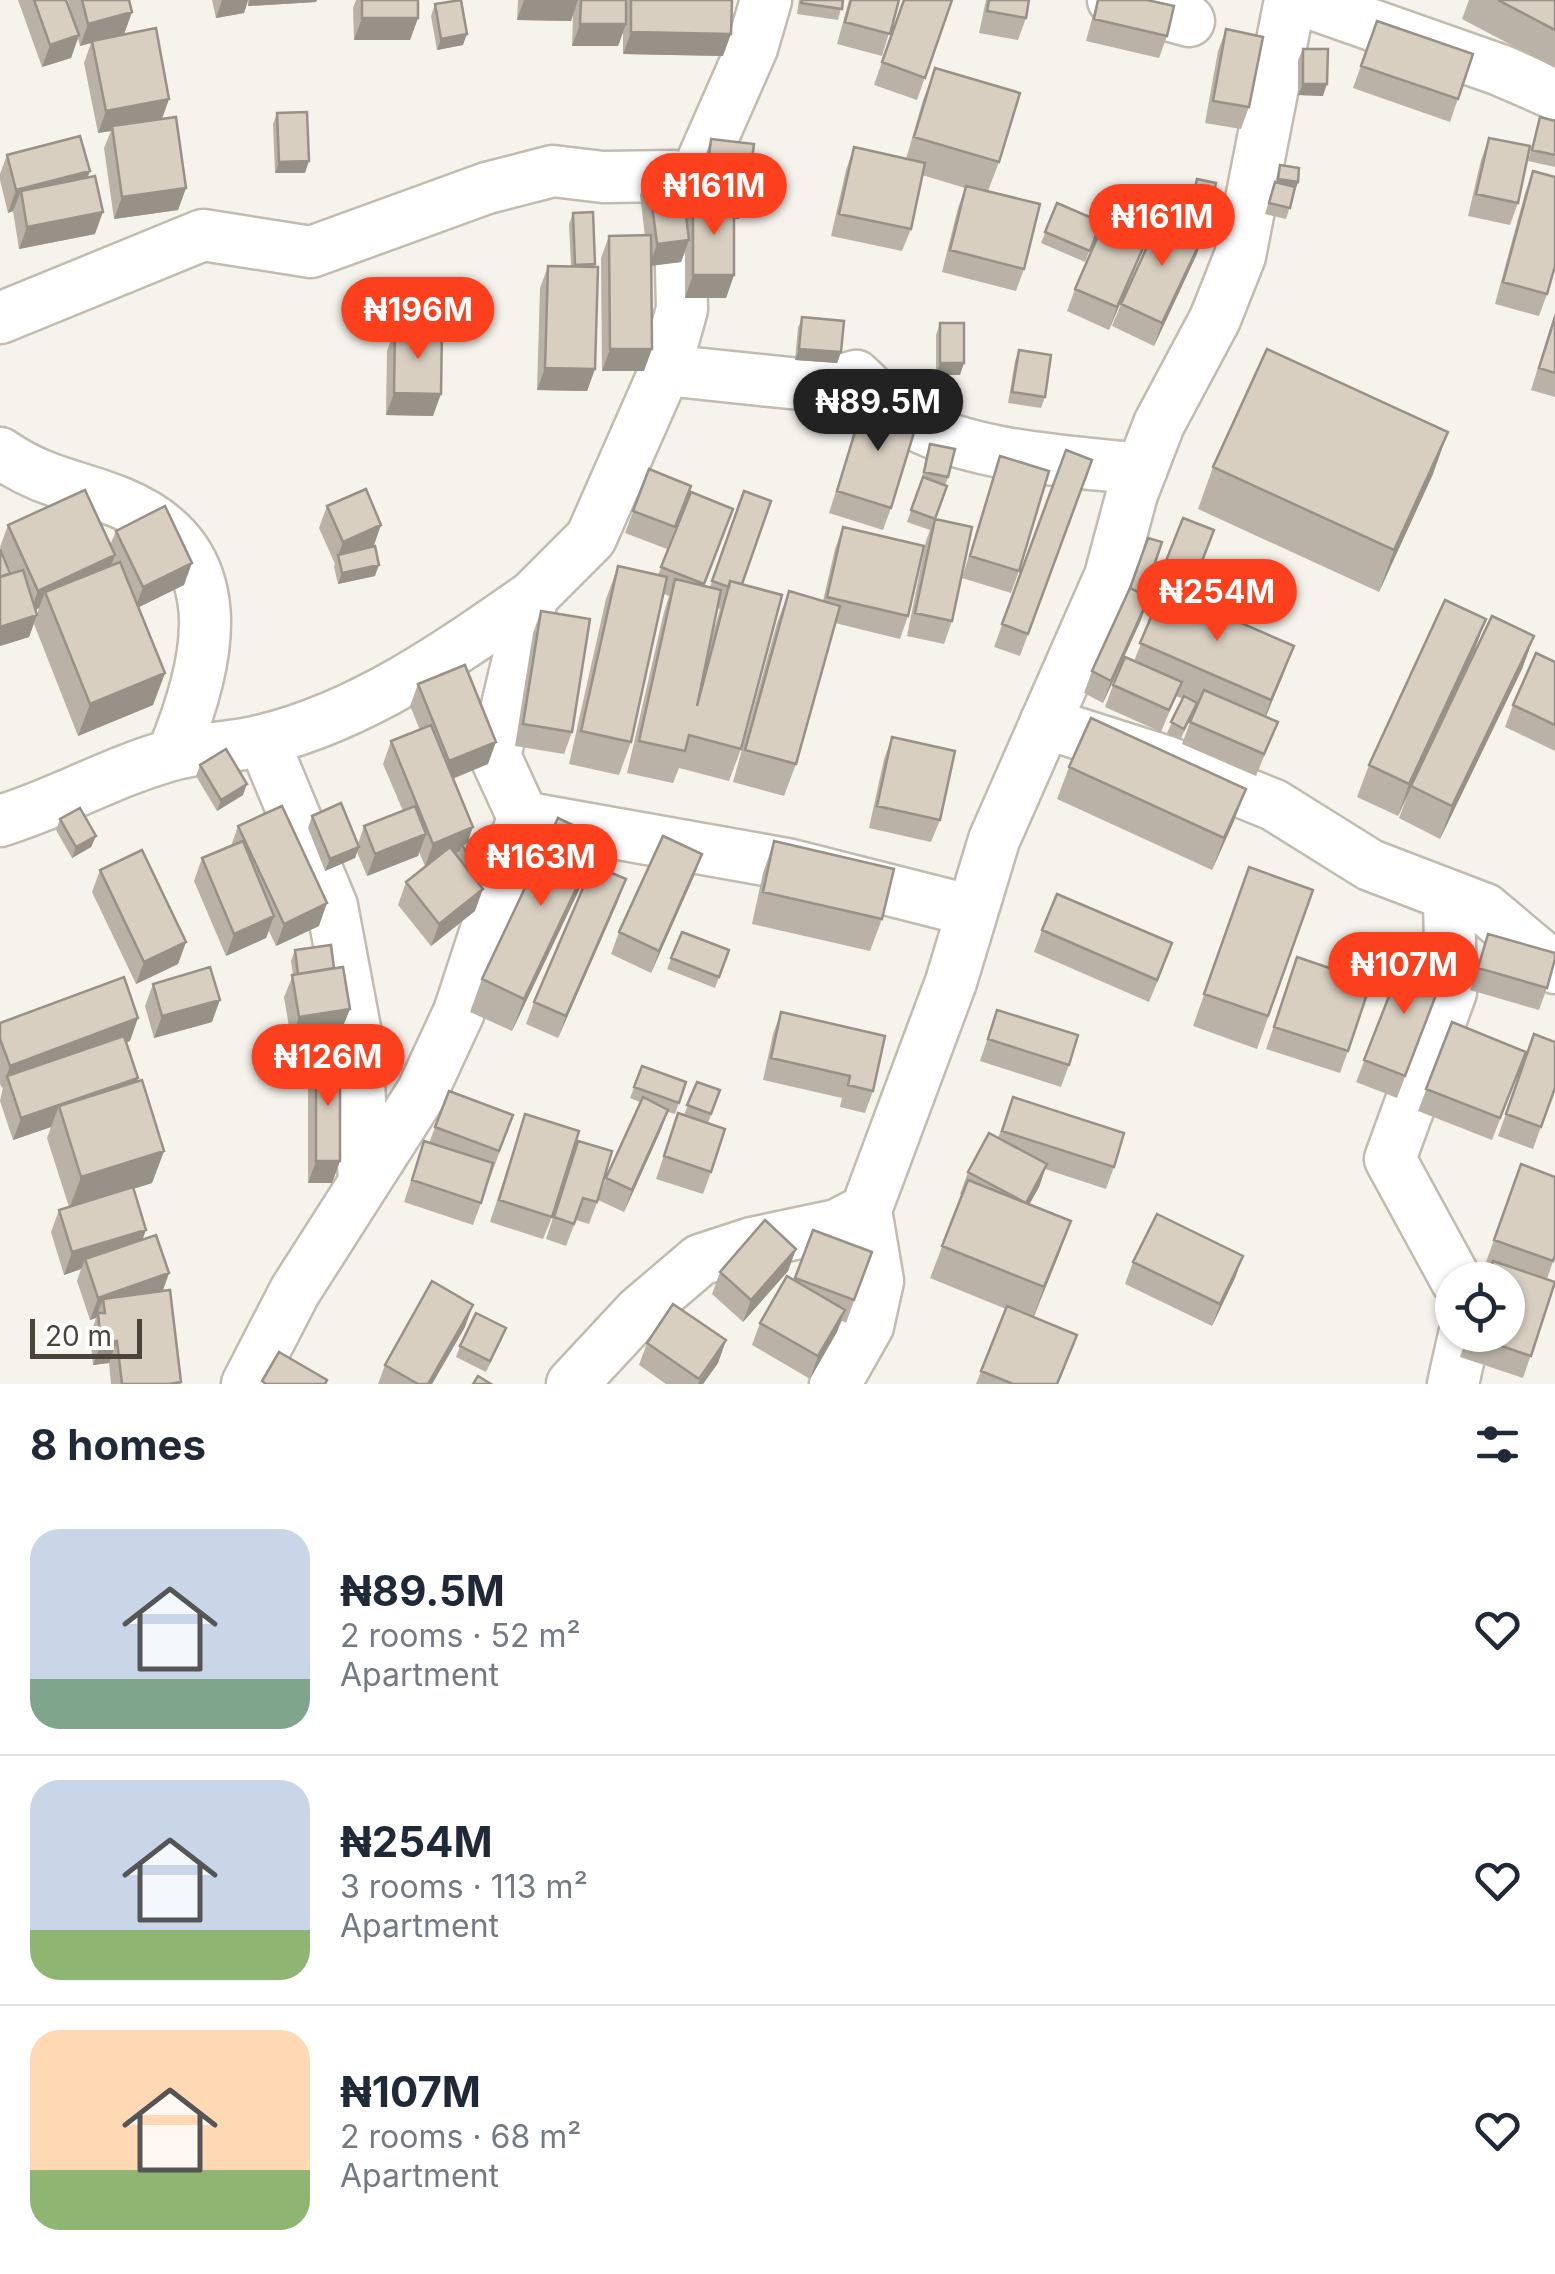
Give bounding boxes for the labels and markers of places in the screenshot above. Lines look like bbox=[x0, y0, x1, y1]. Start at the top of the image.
pin: ₦161M bbox=[644, 153, 784, 238]
pin: ₦161M bbox=[1092, 184, 1232, 269]
pin: ₦196M bbox=[348, 277, 488, 362]
pin: ₦89.5M bbox=[797, 369, 959, 454]
pin: ₦254M bbox=[1147, 559, 1287, 644]
pin: ₦163M bbox=[471, 824, 611, 909]
pin: ₦107M bbox=[1334, 932, 1474, 1017]
pin: ₦126M bbox=[258, 1024, 398, 1109]

